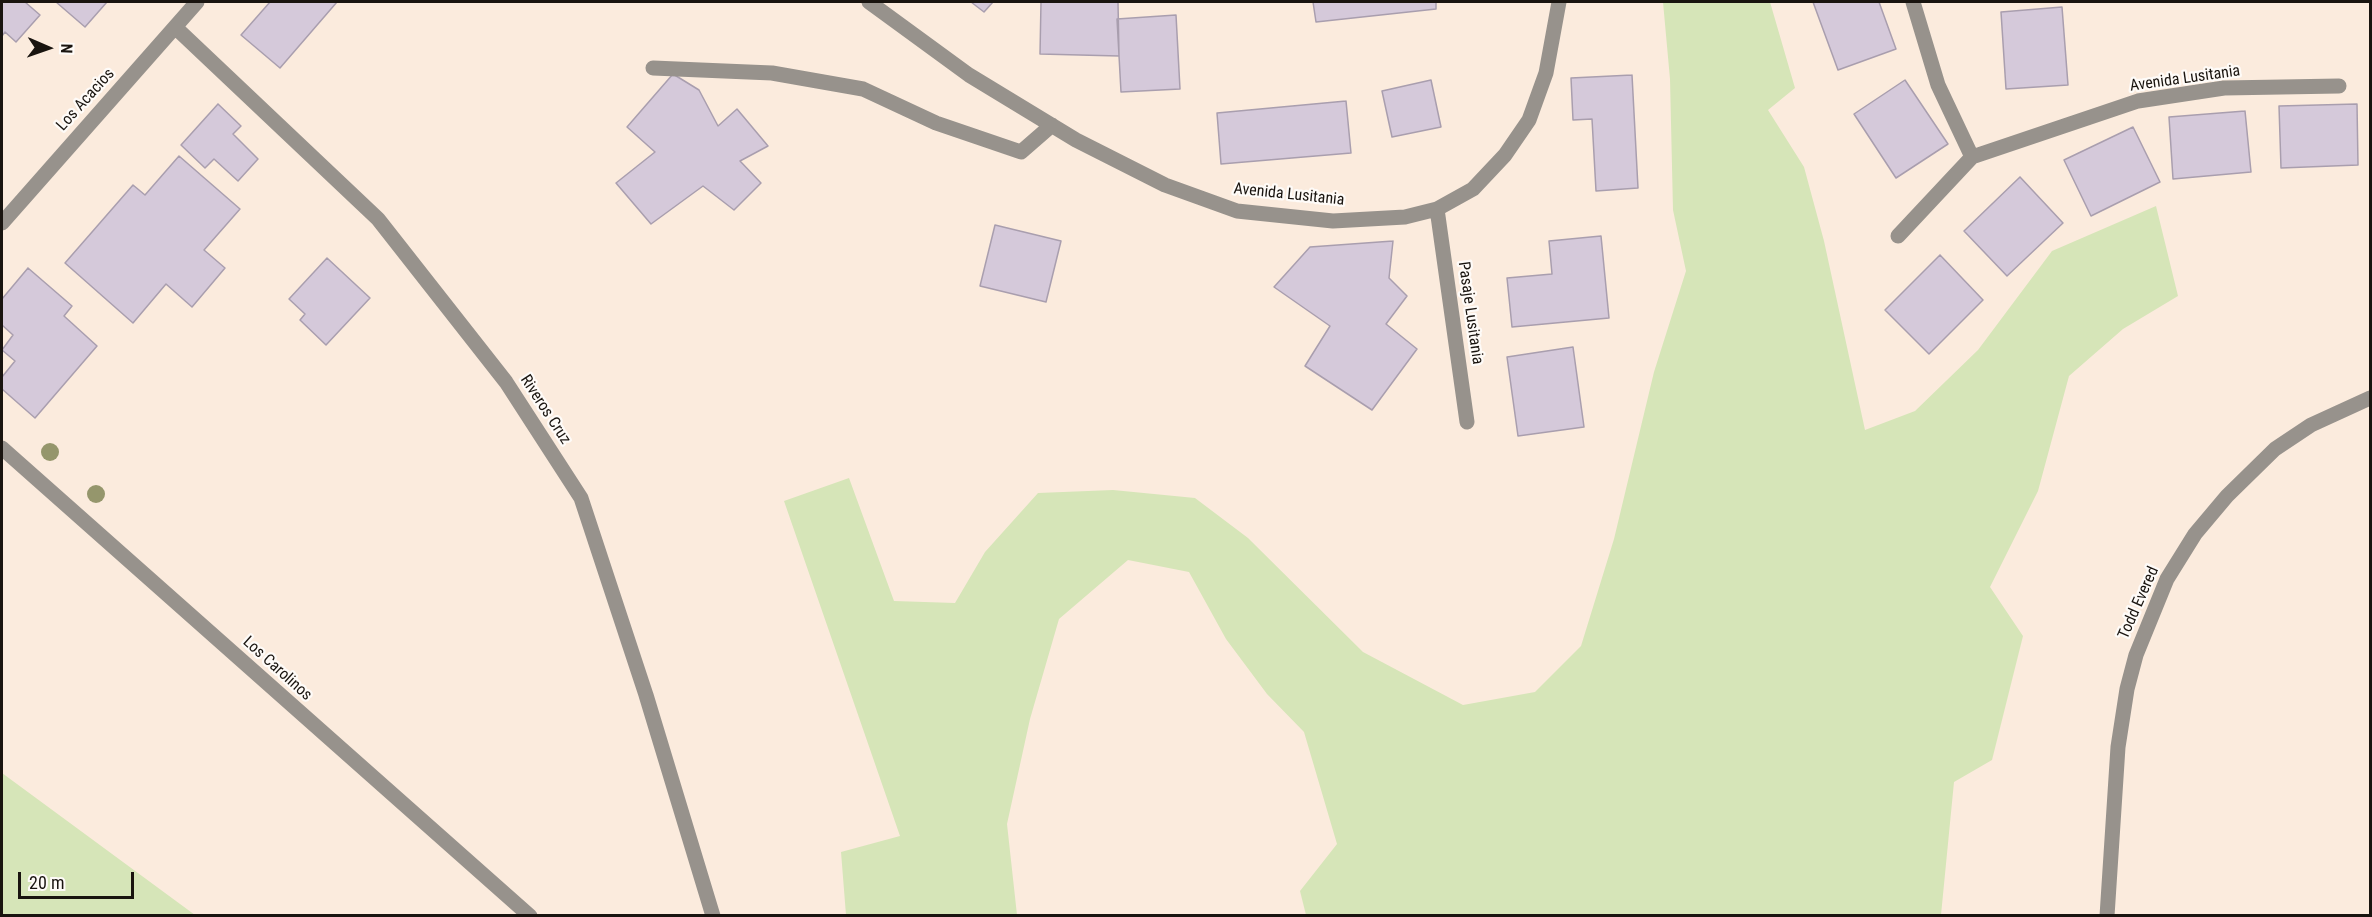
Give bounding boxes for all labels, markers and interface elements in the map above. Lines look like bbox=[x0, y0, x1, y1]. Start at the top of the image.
north arrow bbox=[18, 18, 78, 78]
text: N bbox=[57, 43, 76, 54]
street label: Avenida Lusitania bbox=[2129, 62, 2241, 96]
street label: Los Acacios bbox=[53, 65, 119, 135]
street label: Avenida Lusitania bbox=[1233, 180, 1345, 210]
street label: Pasaje Lusitania bbox=[1453, 260, 1487, 366]
street label: Riveros Cruz bbox=[515, 372, 575, 448]
street label: Todd Evered bbox=[2115, 564, 2163, 642]
street label: Los Carolinos bbox=[238, 633, 316, 705]
scale bar bbox=[21, 860, 136, 898]
text: 20 m bbox=[29, 872, 64, 893]

